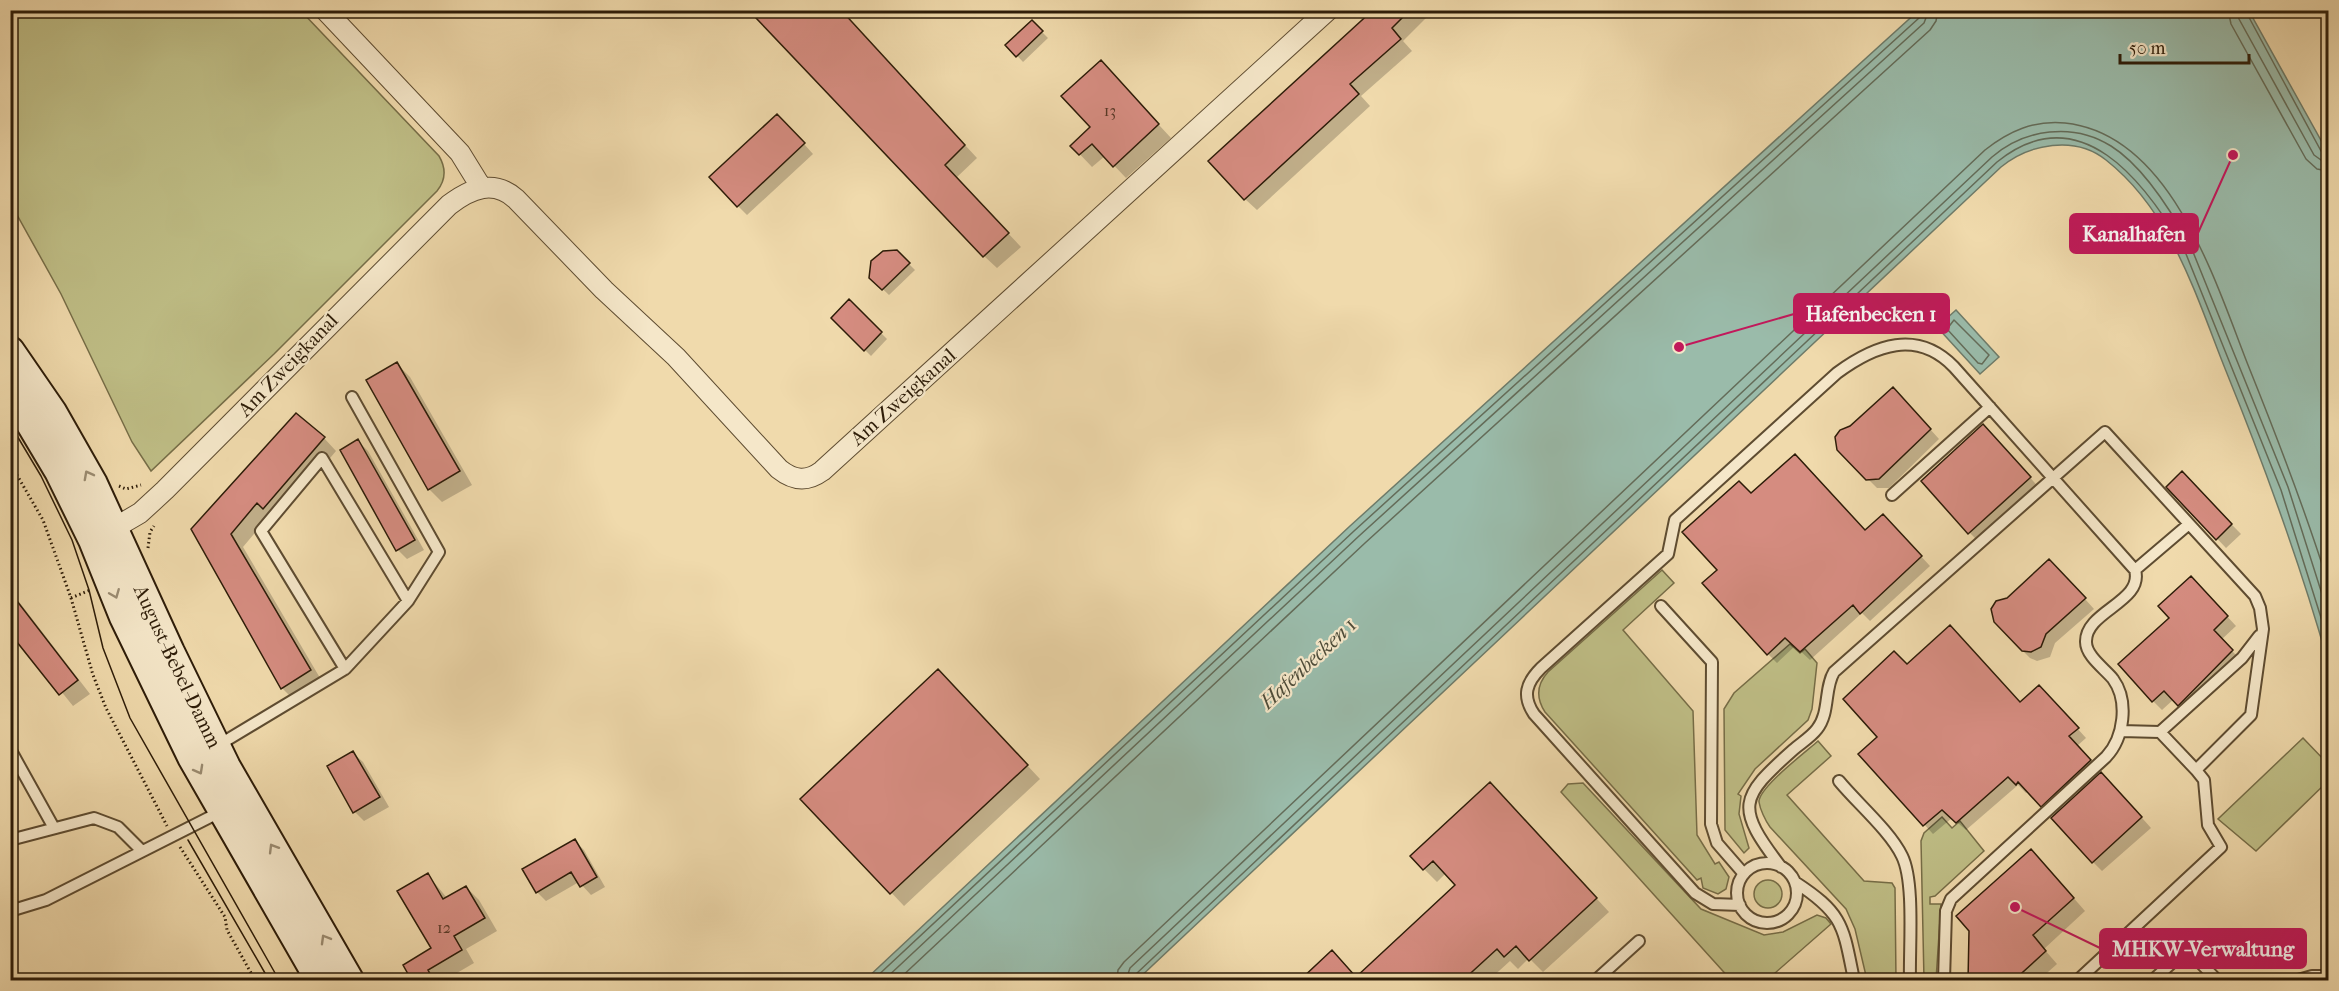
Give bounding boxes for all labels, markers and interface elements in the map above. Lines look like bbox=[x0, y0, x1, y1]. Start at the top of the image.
scale bar bbox=[2120, 27, 2249, 65]
text: 50 m bbox=[2129, 38, 2166, 59]
house number: 13 bbox=[1104, 101, 1116, 120]
callout: Kanalhafen bbox=[2070, 214, 2198, 253]
text: Kanalhafen bbox=[2082, 222, 2187, 246]
callout: Hafenbecken 1 bbox=[1794, 294, 1949, 333]
text: Hafenbecken 1 bbox=[1805, 302, 1937, 326]
street label: Am Zweigkanal bbox=[233, 309, 343, 422]
street label: Am Zweigkanal bbox=[845, 343, 961, 451]
one-way arrow bbox=[84, 471, 96, 482]
street label: August-Bebel-Damm bbox=[129, 580, 227, 752]
one-way arrow bbox=[108, 588, 120, 599]
water label: Hafenbecken 1 bbox=[1254, 612, 1361, 714]
one-way arrow bbox=[192, 764, 203, 774]
one-way arrow bbox=[268, 844, 280, 854]
house number: 12 bbox=[437, 918, 451, 937]
callout: MHKW-Verwaltung bbox=[2100, 929, 2306, 968]
one-way arrow bbox=[321, 935, 333, 945]
text: MHKW-Verwaltung bbox=[2111, 937, 2295, 961]

